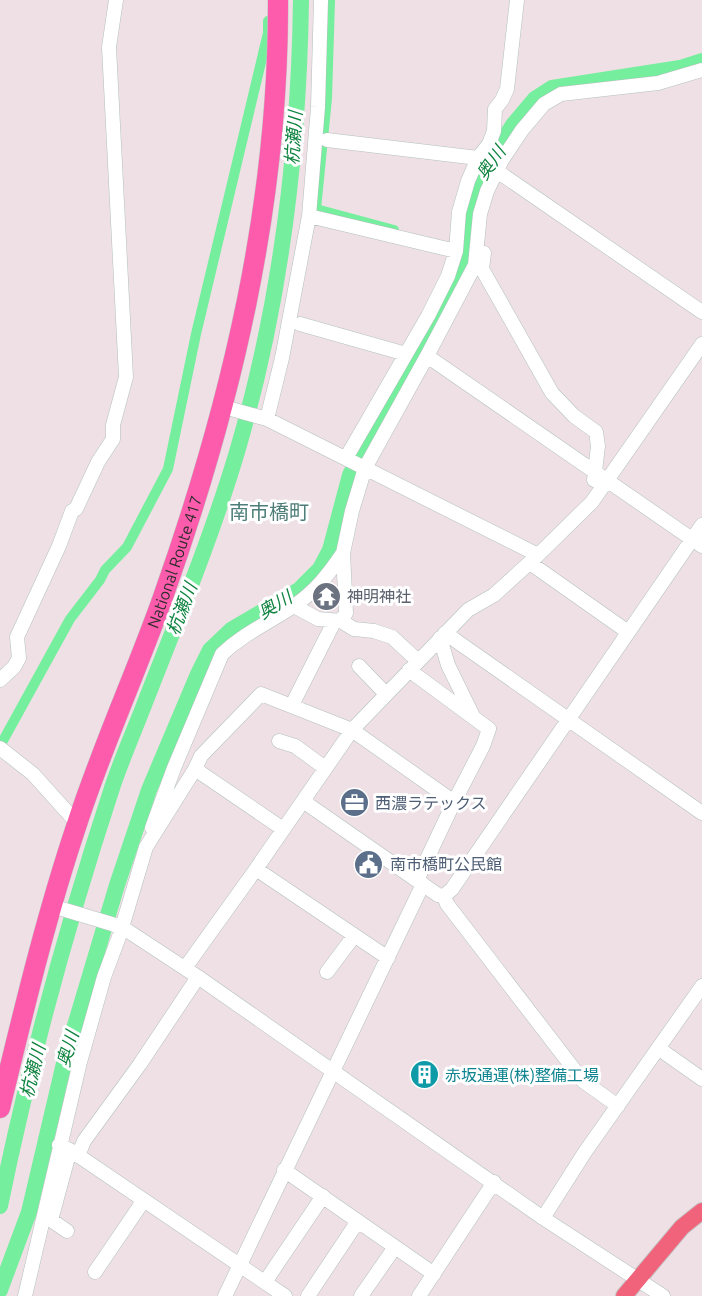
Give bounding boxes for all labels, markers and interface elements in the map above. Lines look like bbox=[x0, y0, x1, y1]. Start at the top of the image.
water label: 杭瀬川 bbox=[281, 108, 305, 166]
water label: 奥川 bbox=[472, 140, 510, 183]
street label: National Route 417 bbox=[143, 493, 205, 631]
district label: 南市橋町 bbox=[229, 500, 309, 523]
water label: 杭瀬川 bbox=[162, 578, 201, 637]
temple icon: 神明神社 bbox=[310, 580, 342, 612]
water label: 奥川 bbox=[254, 585, 297, 622]
place label: 神明神社 bbox=[347, 587, 411, 605]
office icon: 西濃ラテックス bbox=[338, 787, 370, 819]
place label: 西濃ラテックス bbox=[375, 794, 487, 812]
public building icon: 南市橋町公民館 bbox=[353, 848, 385, 880]
place label: 南市橋町公民館 bbox=[390, 855, 502, 873]
water label: 奥川 bbox=[52, 1027, 82, 1069]
water label: 杭瀬川 bbox=[16, 1040, 49, 1099]
building icon: 赤坂通運(株)整備工場 bbox=[408, 1059, 440, 1091]
place label: 赤坂通運(株)整備工場 bbox=[445, 1066, 599, 1085]

